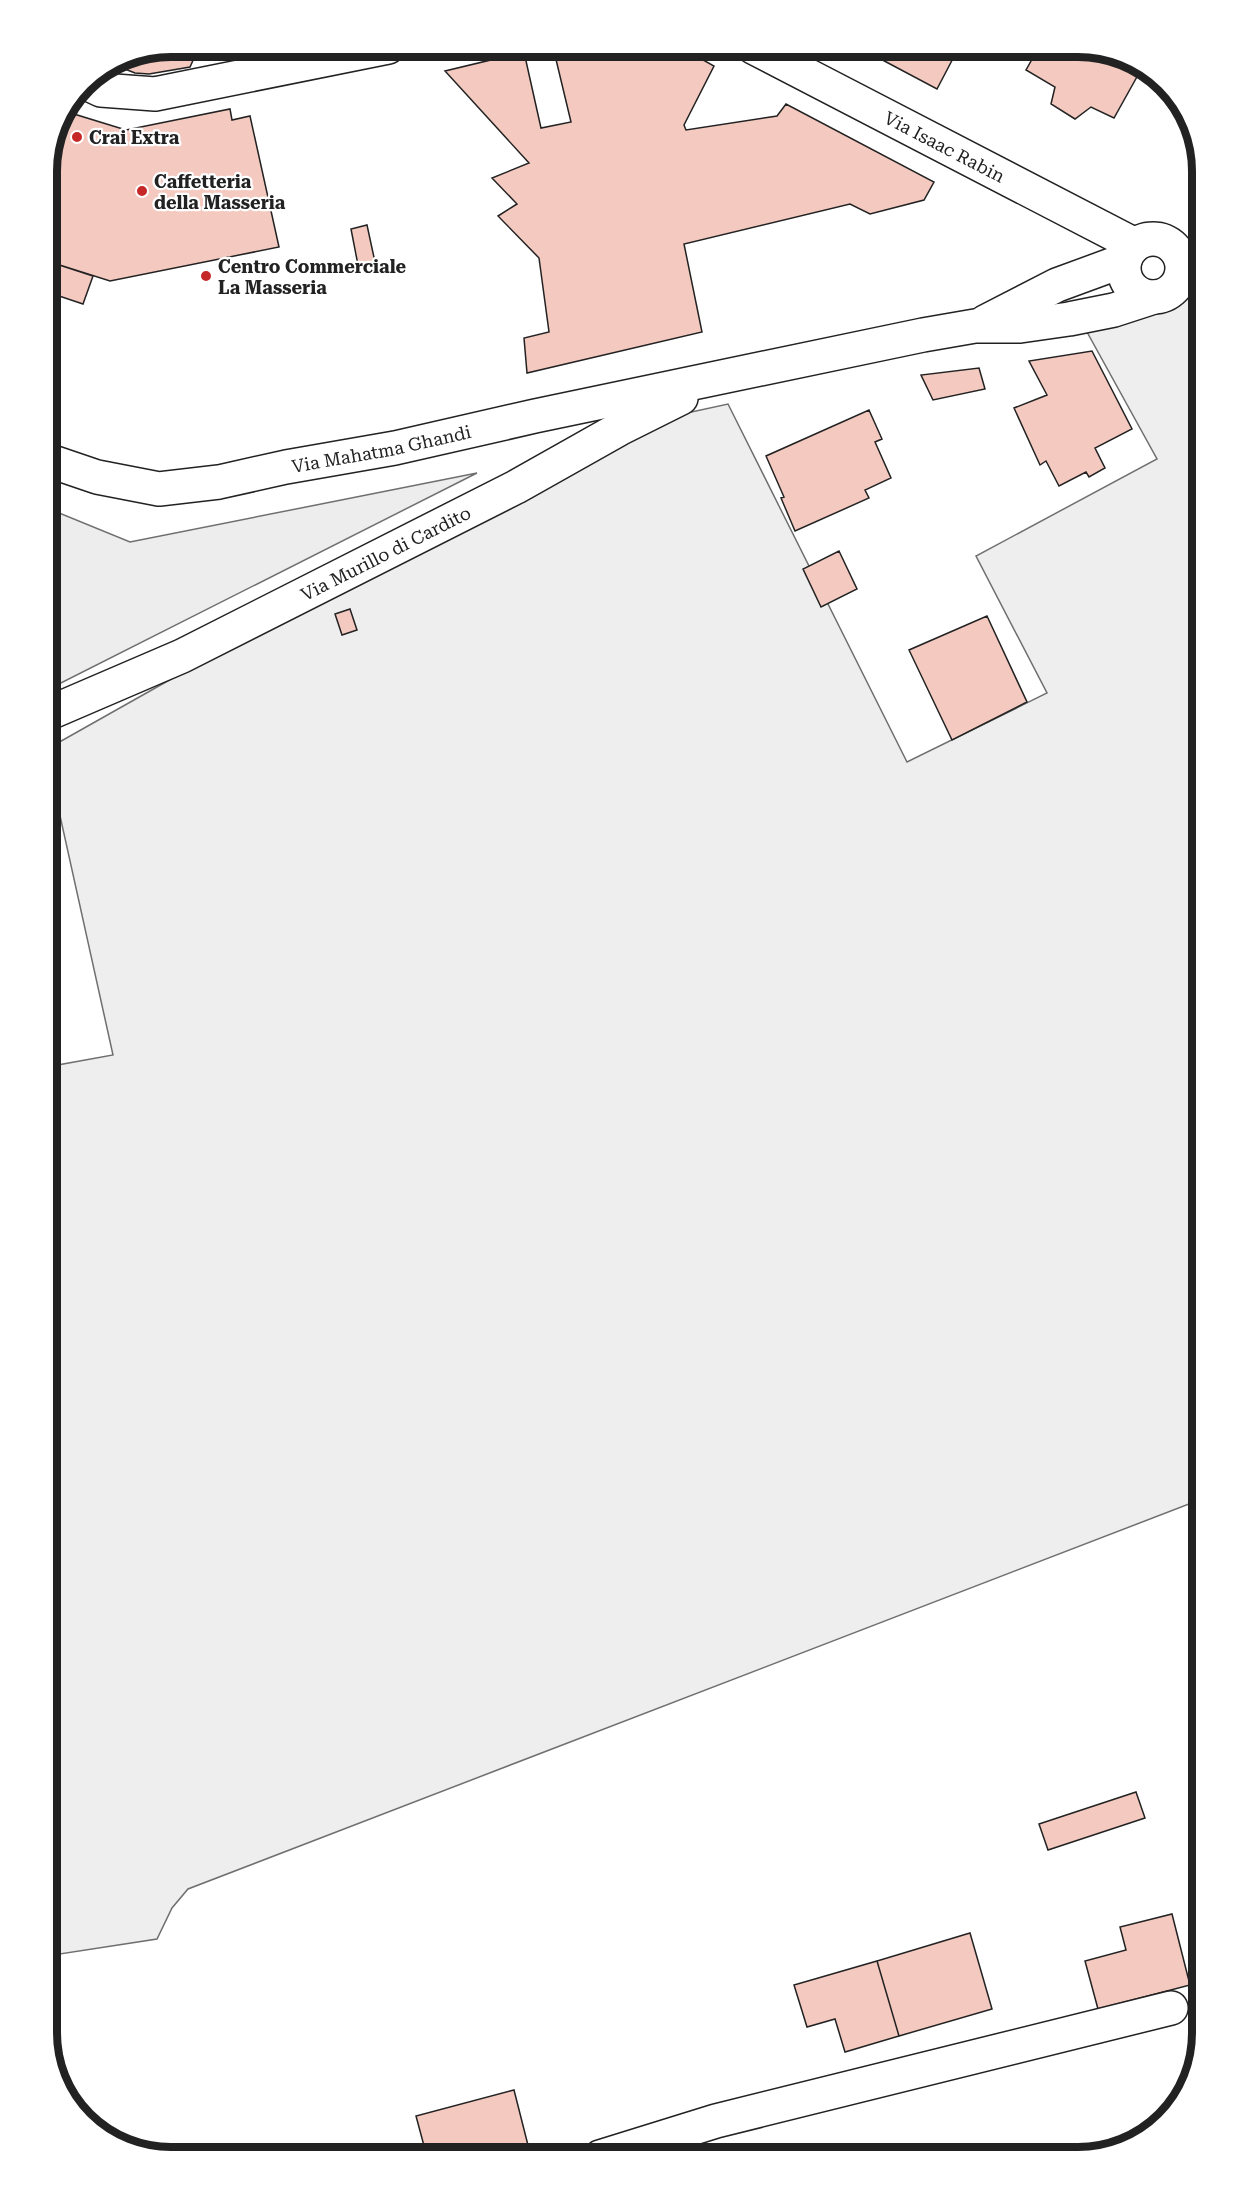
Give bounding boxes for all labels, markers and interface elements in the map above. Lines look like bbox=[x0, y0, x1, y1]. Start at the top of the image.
street label: Via Isaac Rabin bbox=[881, 107, 1009, 186]
place label: Crai Extra bbox=[89, 127, 180, 148]
marker: Crai Extra bbox=[70, 130, 84, 144]
place label: Caffetteria della Masseria bbox=[154, 171, 286, 213]
marker: Caffetteria della Masseria bbox=[135, 184, 149, 198]
place label: Centro Commerciale La Masseria bbox=[218, 256, 407, 298]
marker: Centro Commerciale La Masseria bbox=[199, 269, 213, 283]
street label: Via Mahatma Ghandi bbox=[290, 420, 473, 476]
street label: Via Murillo di Cardito bbox=[297, 501, 474, 605]

